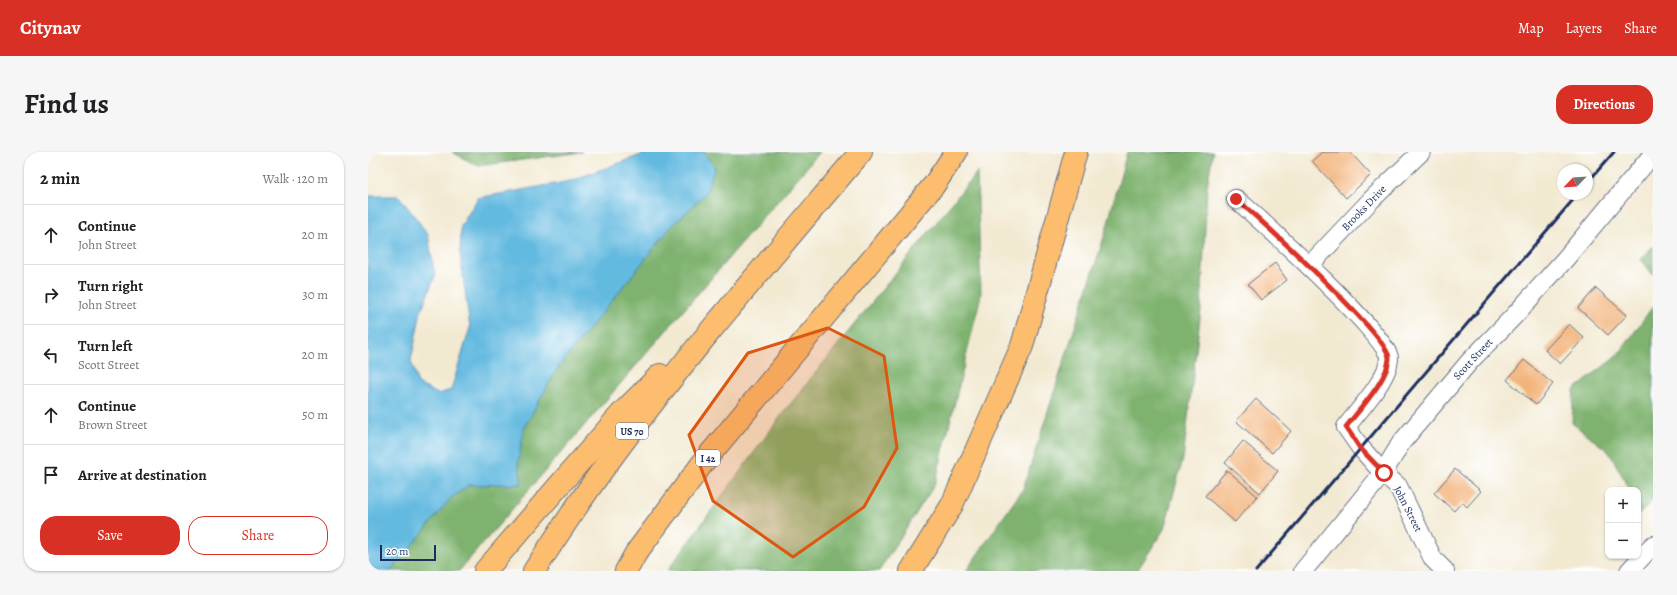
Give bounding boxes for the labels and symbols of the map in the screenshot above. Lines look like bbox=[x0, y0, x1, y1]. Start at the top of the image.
north arrow bbox=[1557, 164, 1593, 200]
street label: Brooks Drive bbox=[1338, 182, 1390, 234]
route end bbox=[1227, 190, 1245, 208]
street label: Scott Street bbox=[1450, 335, 1496, 383]
road number: US 70 bbox=[616, 423, 648, 439]
road number: I 42 bbox=[696, 450, 720, 466]
route start bbox=[1375, 464, 1393, 482]
street label: John Street bbox=[1390, 483, 1426, 535]
scale bar bbox=[380, 543, 436, 562]

